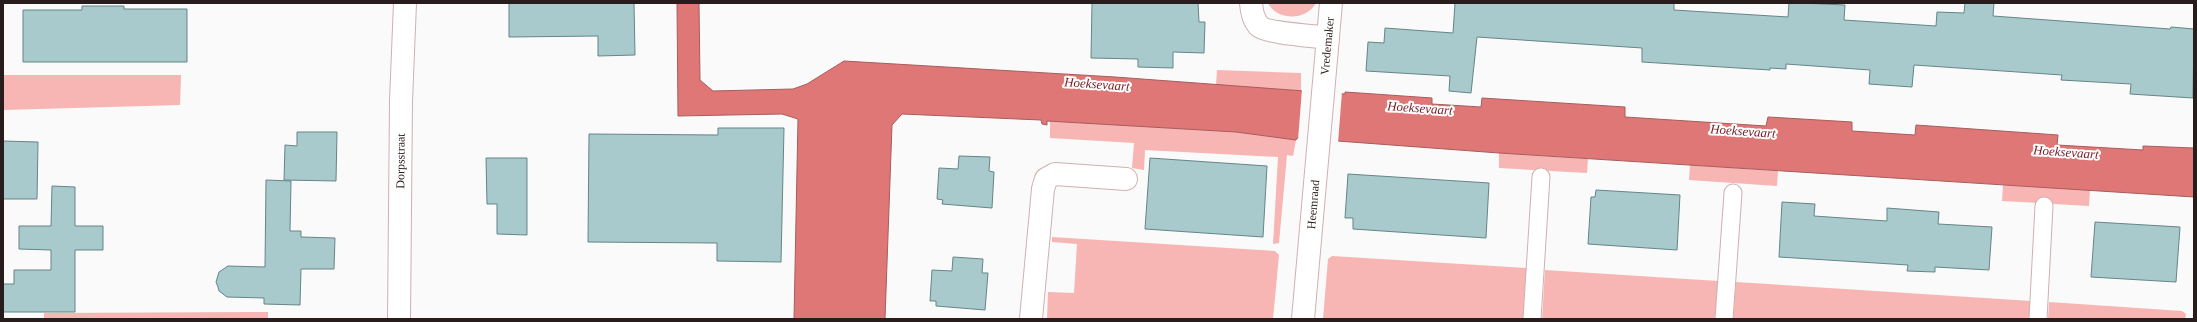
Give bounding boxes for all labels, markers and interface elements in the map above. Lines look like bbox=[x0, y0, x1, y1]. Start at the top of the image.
street label: Vredemaker bbox=[1318, 16, 1337, 76]
water label: Hoeksevaart bbox=[1063, 74, 1131, 94]
water label: Hoeksevaart bbox=[1386, 98, 1454, 118]
water label: Hoeksevaart bbox=[1709, 121, 1777, 141]
street label: Dorpsstraat bbox=[393, 133, 408, 189]
water label: Hoeksevaart bbox=[2032, 142, 2100, 162]
street label: Heemraad bbox=[1304, 179, 1322, 230]

